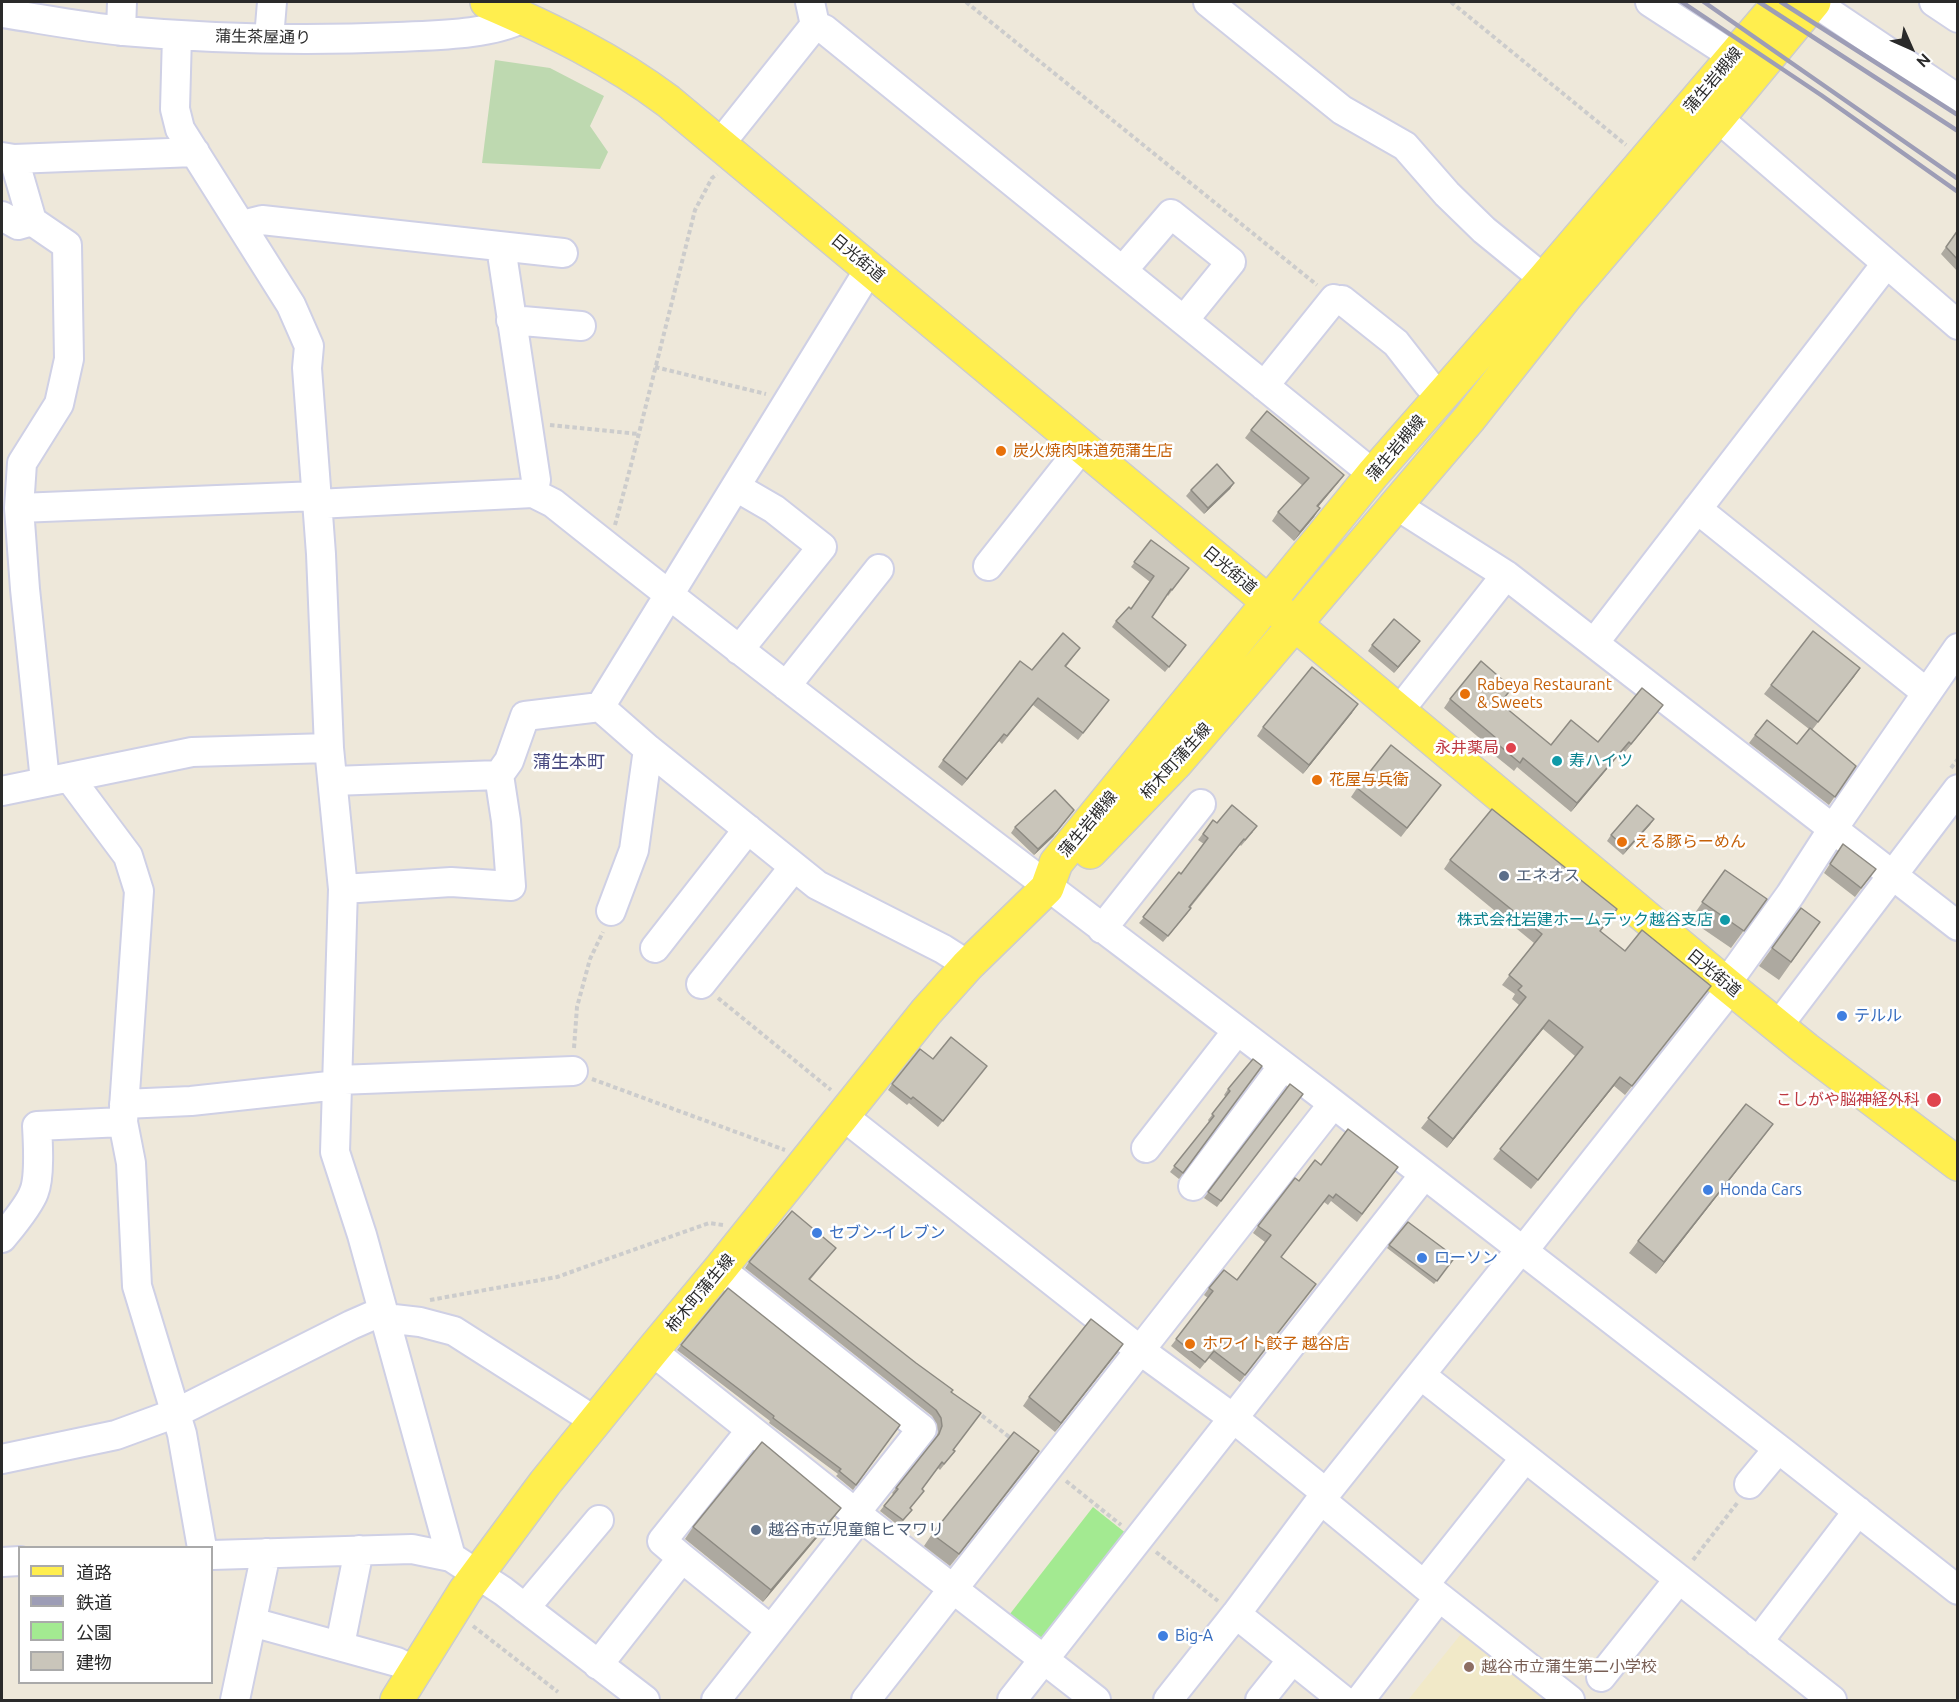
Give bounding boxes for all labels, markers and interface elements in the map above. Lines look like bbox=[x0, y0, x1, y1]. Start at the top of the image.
north arrow bbox=[1881, 18, 1941, 78]
street label: 蒲生茶屋通り bbox=[215, 27, 311, 47]
street label: 蒲生岩槻線 bbox=[1680, 43, 1746, 117]
text: N bbox=[1913, 50, 1934, 71]
street label: 日光街道 bbox=[827, 230, 889, 286]
street label: 蒲生岩槻線 bbox=[1363, 411, 1429, 485]
place label: 炭火焼肉味道苑蒲生店 bbox=[1013, 441, 1173, 461]
marker: 炭火焼肉味道苑蒲生店 bbox=[994, 444, 1008, 458]
street label: 日光街道 bbox=[1199, 542, 1261, 598]
place label: Rabeya Restaurant & Sweets bbox=[1477, 675, 1612, 713]
marker: Rabeya Restaurant & Sweets bbox=[1458, 687, 1472, 701]
street label: 柿木町蒲生線 bbox=[1137, 719, 1215, 803]
place label: 永井薬局 bbox=[1435, 738, 1499, 758]
marker: 永井薬局 bbox=[1504, 741, 1518, 755]
district label: 蒲生本町 bbox=[533, 751, 605, 773]
place label: 寿ハイツ bbox=[1569, 751, 1633, 771]
marker: 寿ハイツ bbox=[1550, 754, 1564, 768]
place label: 花屋与兵衛 bbox=[1329, 770, 1409, 790]
marker: 花屋与兵衛 bbox=[1310, 773, 1324, 787]
street label: 蒲生岩槻線 bbox=[1055, 787, 1121, 861]
place label: える豚らーめん bbox=[1634, 832, 1746, 852]
marker: える豚らーめん bbox=[1615, 835, 1629, 849]
place label: エネオス bbox=[1516, 866, 1580, 886]
marker: エネオス bbox=[1497, 869, 1511, 883]
place label: 株式会社岩建ホームテック越谷支店 bbox=[1457, 910, 1713, 930]
marker: 株式会社岩建ホームテック越谷支店 bbox=[1718, 913, 1732, 927]
street label: 日光街道 bbox=[1683, 945, 1745, 1001]
place label: テルル bbox=[1854, 1006, 1902, 1026]
marker: テルル bbox=[1835, 1009, 1849, 1023]
place label: こしがや脳神経外科 bbox=[1776, 1090, 1920, 1110]
marker: こしがや脳神経外科 bbox=[1925, 1091, 1943, 1109]
place label: Honda Cars bbox=[1720, 1180, 1802, 1200]
marker: Honda Cars bbox=[1701, 1183, 1715, 1197]
place label: セブン-イレブン bbox=[829, 1223, 946, 1243]
marker: セブン-イレブン bbox=[810, 1226, 824, 1240]
place label: ローソン bbox=[1434, 1248, 1498, 1268]
street label: 柿木町蒲生線 bbox=[662, 1250, 738, 1336]
marker: ローソン bbox=[1415, 1251, 1429, 1265]
place label: ホワイト餃子 越谷店 bbox=[1202, 1334, 1350, 1354]
marker: ホワイト餃子 越谷店 bbox=[1183, 1337, 1197, 1351]
place label: 越谷市立児童館ヒマワリ bbox=[768, 1520, 944, 1540]
marker: 越谷市立児童館ヒマワリ bbox=[749, 1523, 763, 1537]
legend bbox=[18, 1546, 213, 1684]
text: 道路 bbox=[76, 1562, 112, 1582]
text: 鉄道 bbox=[76, 1592, 112, 1612]
text: 公園 bbox=[76, 1622, 112, 1642]
place label: Big-A bbox=[1175, 1626, 1213, 1646]
marker: Big-A bbox=[1156, 1629, 1170, 1643]
text: 建物 bbox=[76, 1652, 112, 1672]
place label: 越谷市立蒲生第二小学校 bbox=[1481, 1657, 1657, 1677]
marker: 越谷市立蒲生第二小学校 bbox=[1462, 1660, 1476, 1674]

